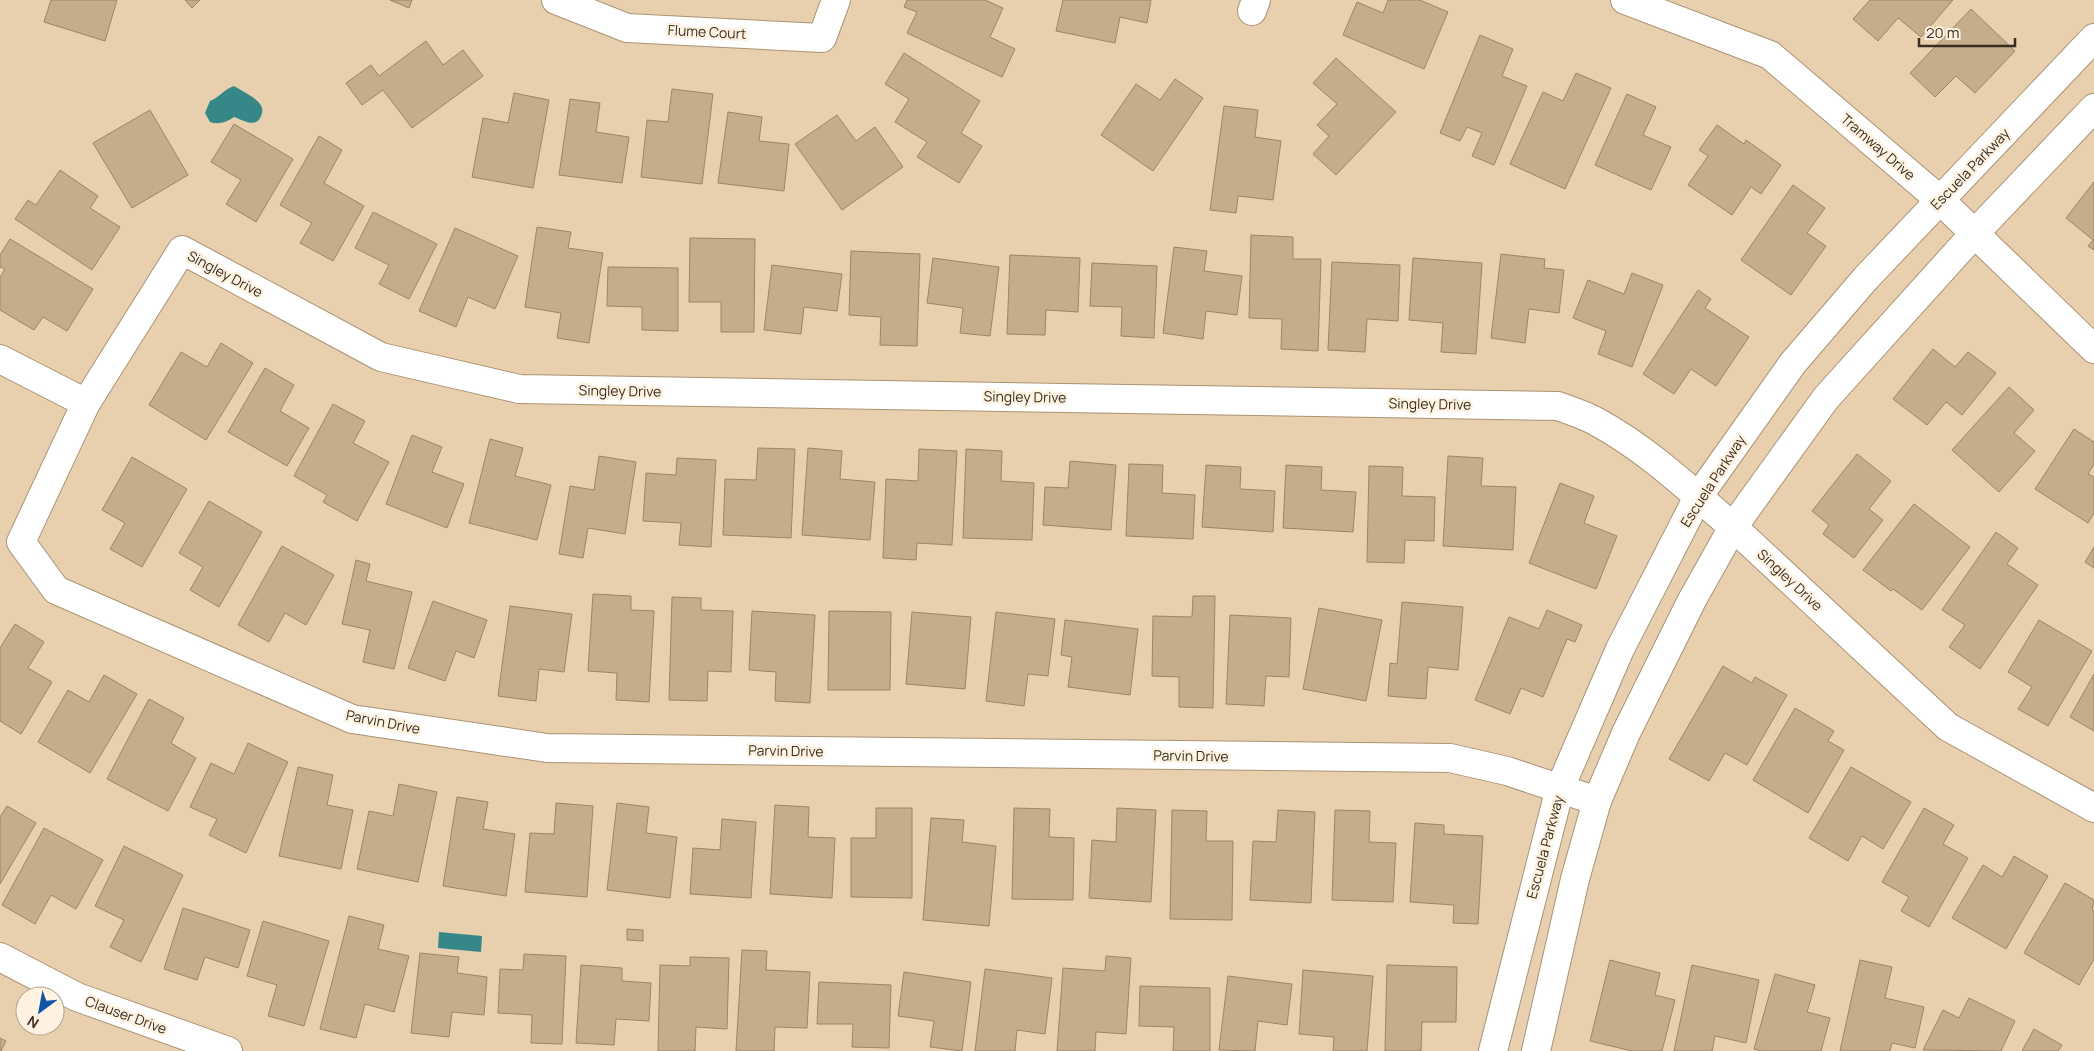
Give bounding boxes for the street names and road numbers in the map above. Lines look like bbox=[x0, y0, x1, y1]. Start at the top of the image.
street label: Flume Court bbox=[667, 20, 747, 43]
street label: Tramway Drive bbox=[1837, 109, 1920, 184]
street label: Escuela Parkway bbox=[1926, 123, 2014, 214]
street label: Singley Drive bbox=[184, 246, 266, 301]
street label: Singley Drive bbox=[578, 380, 662, 401]
street label: Singley Drive bbox=[983, 386, 1067, 407]
street label: Singley Drive bbox=[1388, 393, 1472, 414]
street label: Escuela Parkway bbox=[1676, 430, 1750, 531]
street label: Singley Drive bbox=[1754, 544, 1827, 615]
street label: Parvin Drive bbox=[344, 705, 422, 738]
street label: Parvin Drive bbox=[748, 740, 824, 761]
street label: Parvin Drive bbox=[1153, 745, 1229, 766]
street label: Escuela Parkway bbox=[1522, 792, 1568, 901]
street label: Clauser Drive bbox=[83, 991, 170, 1038]

